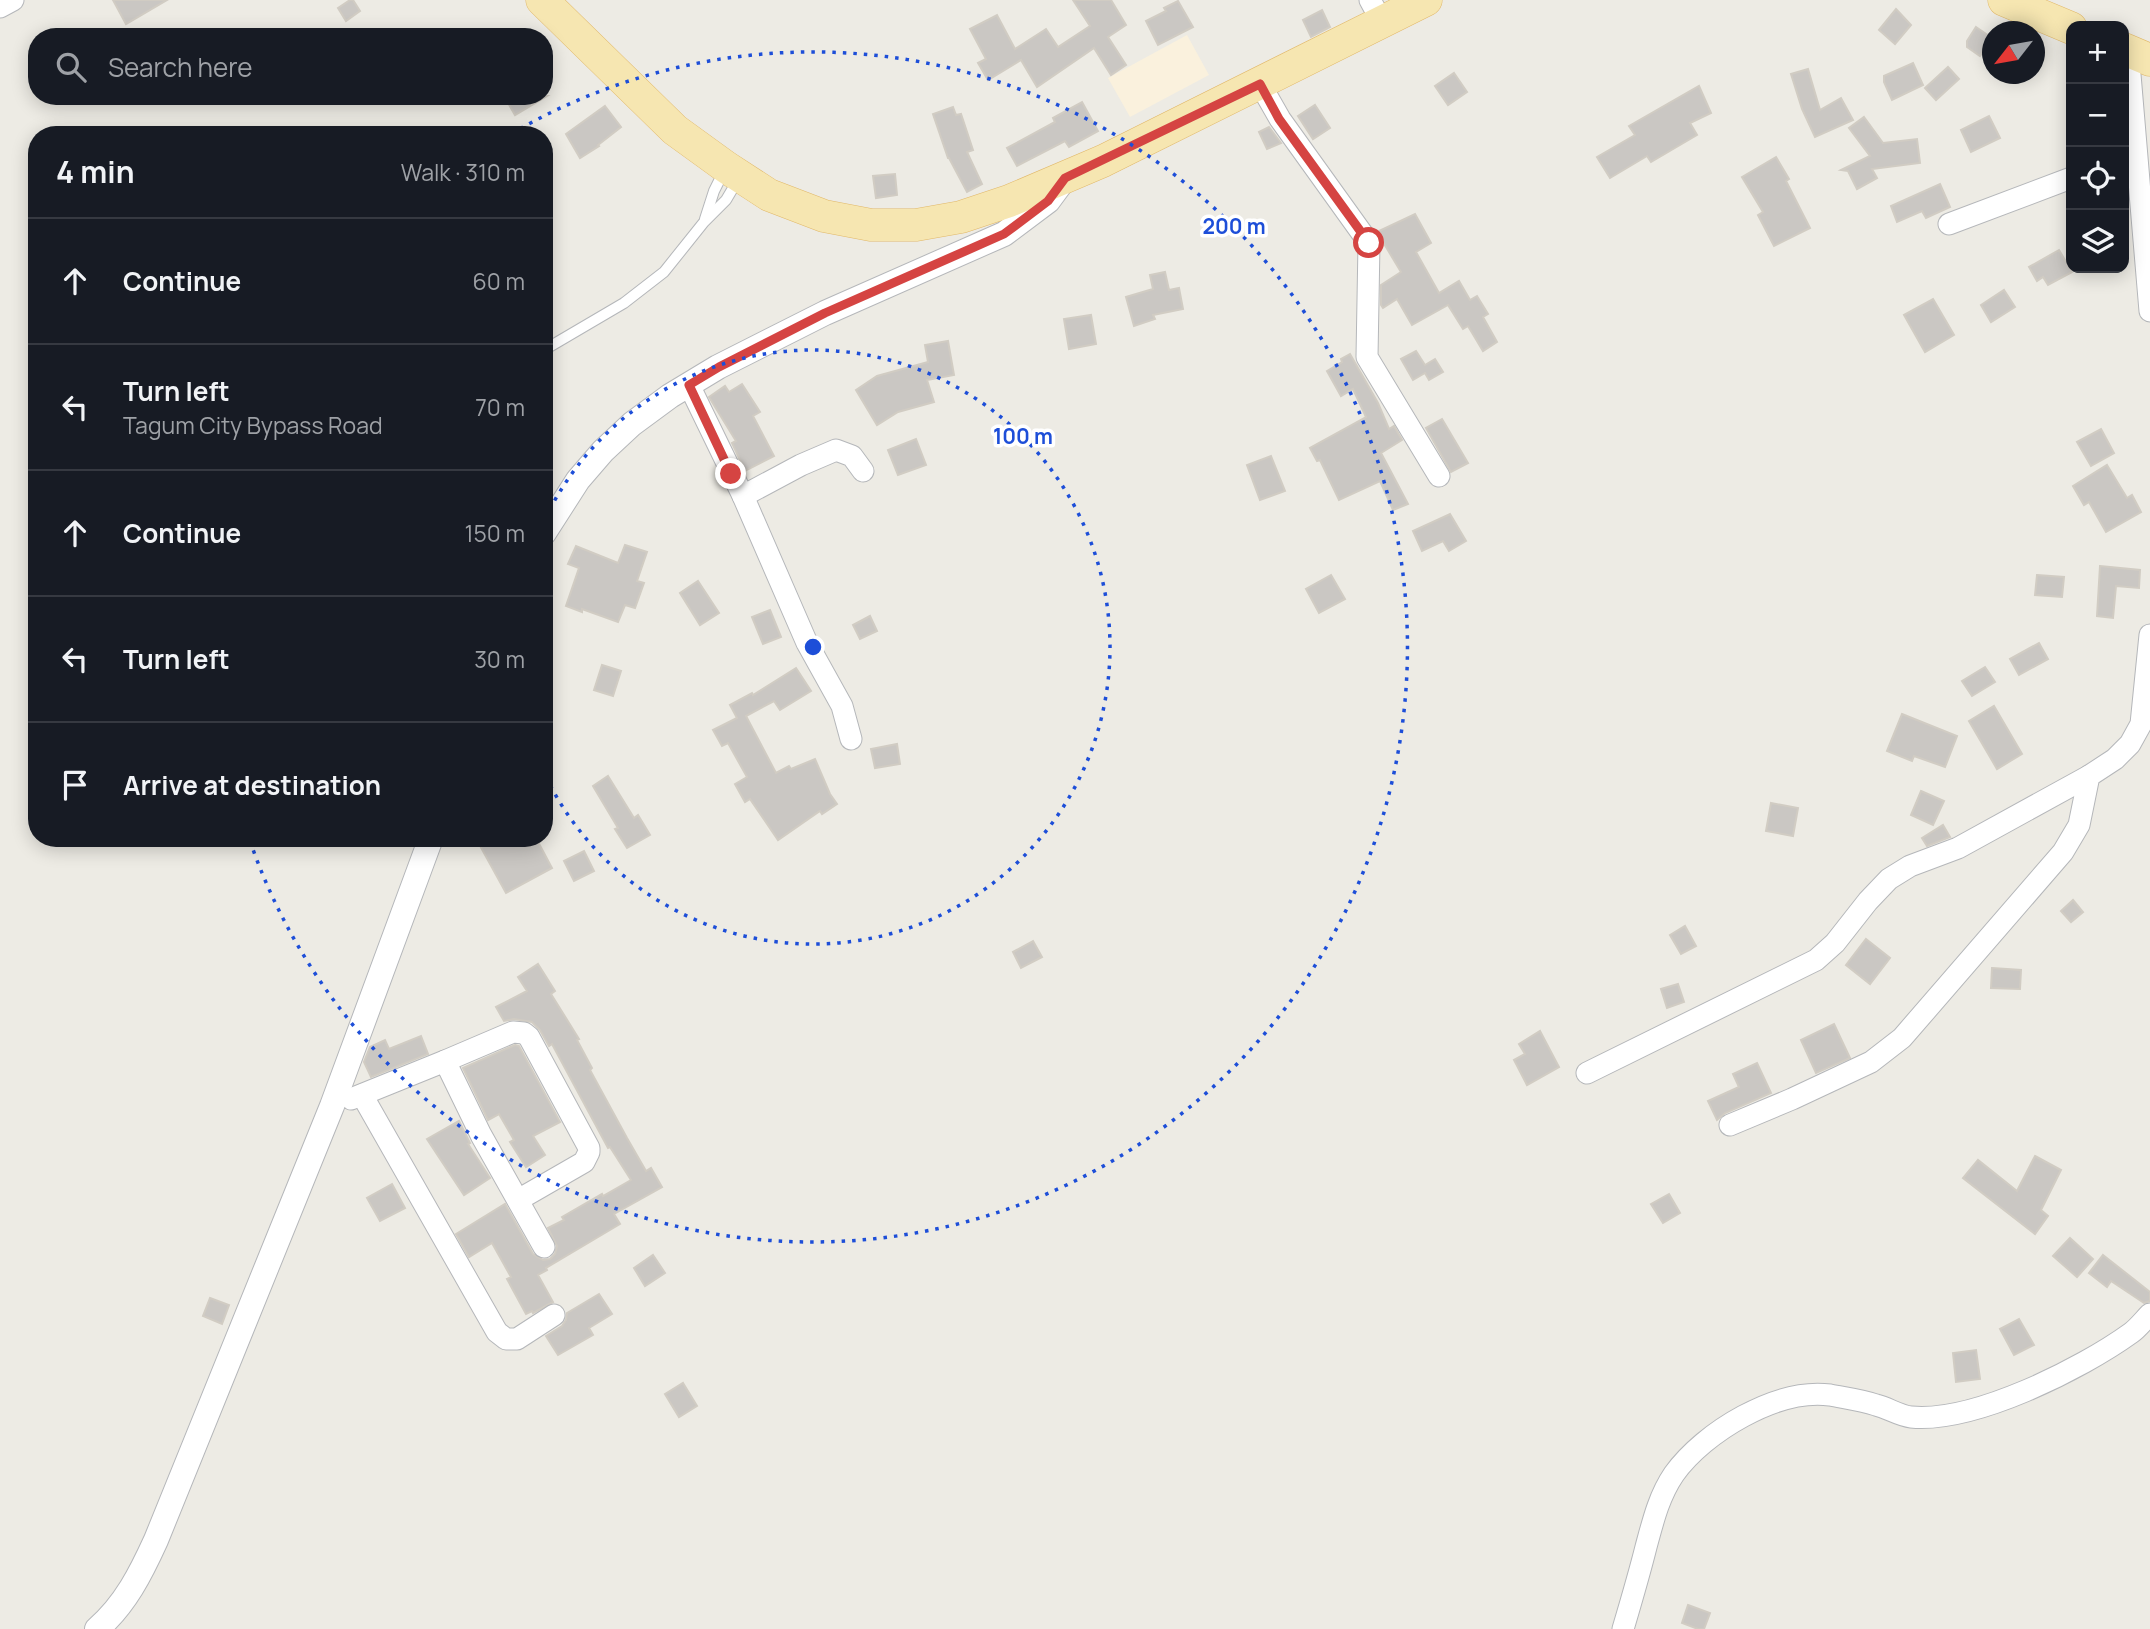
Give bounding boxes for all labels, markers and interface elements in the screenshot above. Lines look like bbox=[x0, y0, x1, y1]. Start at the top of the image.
north arrow bbox=[1982, 21, 2045, 84]
map controls bbox=[2066, 21, 2129, 273]
button: + bbox=[2066, 21, 2129, 84]
search box bbox=[28, 28, 553, 105]
icon: search bbox=[52, 48, 90, 86]
text: Search here bbox=[108, 49, 253, 85]
button: − bbox=[2066, 84, 2129, 147]
button: locate bbox=[2066, 147, 2129, 210]
text: 4 min bbox=[56, 151, 134, 192]
text: Walk · 310 m bbox=[401, 156, 525, 188]
button: layers bbox=[2066, 210, 2129, 273]
text: 200 m bbox=[1202, 212, 1266, 240]
route start bbox=[1353, 227, 1384, 258]
icon: ahead bbox=[56, 262, 94, 300]
text: Continue bbox=[123, 263, 241, 299]
text: 60 m bbox=[473, 265, 525, 297]
text: Turn left bbox=[123, 373, 230, 409]
icon: left bbox=[56, 388, 94, 426]
text: 70 m bbox=[475, 391, 525, 423]
text: Tagum City Bypass Road bbox=[123, 409, 383, 441]
text: 100 m bbox=[993, 422, 1053, 450]
route end bbox=[715, 458, 746, 489]
icon: ahead bbox=[56, 514, 94, 552]
text: Continue bbox=[123, 515, 241, 551]
text: 150 m bbox=[465, 517, 525, 549]
centre of rings bbox=[801, 635, 825, 659]
icon: left bbox=[56, 640, 94, 678]
text: Turn left bbox=[123, 641, 230, 677]
text: 30 m bbox=[474, 643, 525, 675]
icon: arrive bbox=[56, 766, 94, 804]
text: Arrive at destination bbox=[123, 767, 381, 803]

